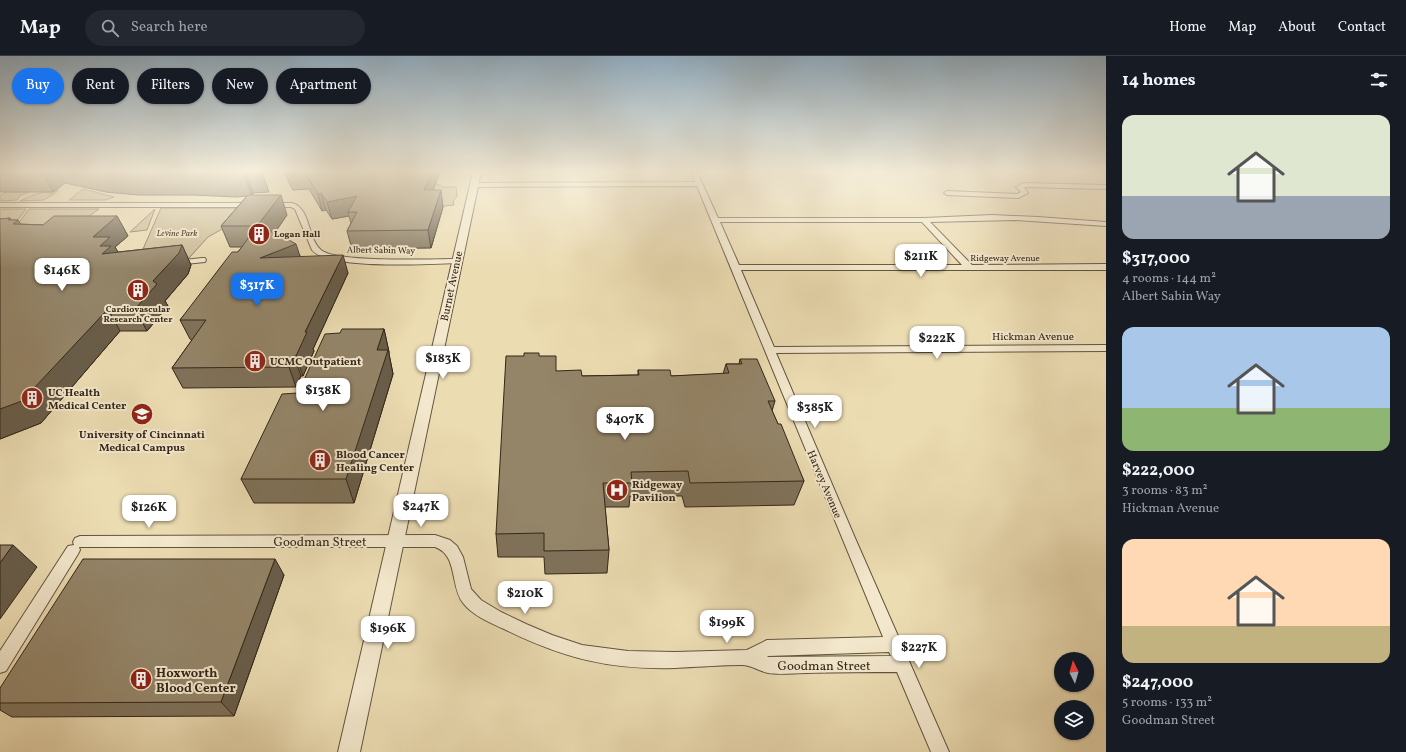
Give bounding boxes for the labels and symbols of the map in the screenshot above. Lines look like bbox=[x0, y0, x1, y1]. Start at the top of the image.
building icon: Logan Hall bbox=[246, 221, 272, 247]
park label: Levine Park bbox=[156, 227, 198, 240]
place label: Logan Hall bbox=[274, 228, 320, 241]
street label: Albert Sabin Way bbox=[347, 243, 415, 258]
pin: $211K bbox=[893, 244, 949, 278]
street label: Burnet Avenue bbox=[438, 250, 467, 323]
street label: Ridgeway Avenue bbox=[970, 252, 1040, 265]
pin: $146K bbox=[34, 258, 90, 292]
pin: $317K bbox=[229, 273, 285, 307]
building icon: Cardiovascular Research Center bbox=[125, 277, 151, 303]
place label: Cardiovascular Research Center bbox=[104, 303, 173, 326]
pin: $222K bbox=[909, 326, 965, 360]
street label: Hickman Avenue bbox=[992, 330, 1074, 345]
pin: $183K bbox=[415, 346, 471, 380]
building icon: UCMC Outpatient bbox=[242, 348, 268, 374]
place label: UCMC Outpatient bbox=[270, 355, 361, 370]
pin: $138K bbox=[295, 378, 351, 412]
building icon: UC Health Medical Center bbox=[19, 385, 45, 411]
place label: UC Health Medical Center bbox=[48, 386, 127, 414]
pin: $385K bbox=[787, 395, 843, 429]
school or university icon: University of Cincinnati Medical Campus bbox=[129, 401, 155, 427]
pin: $407K bbox=[597, 407, 653, 441]
place label: University of Cincinnati Medical Campus bbox=[79, 428, 205, 456]
building icon: Blood Cancer Healing Center bbox=[307, 447, 333, 473]
place label: Blood Cancer Healing Center bbox=[336, 448, 415, 476]
street label: Harvey Avenue bbox=[802, 448, 845, 521]
hospital icon: Ridgeway Pavilion bbox=[604, 477, 630, 503]
place label: Ridgeway Pavilion bbox=[632, 478, 683, 506]
pin: $247K bbox=[393, 494, 449, 528]
pin: $126K bbox=[121, 495, 177, 529]
street label: Goodman Street bbox=[273, 534, 367, 552]
pin: $210K bbox=[497, 581, 553, 615]
pin: $199K bbox=[699, 610, 755, 644]
pin: $196K bbox=[360, 616, 416, 650]
pin: $227K bbox=[891, 635, 947, 669]
north arrow bbox=[1054, 652, 1094, 692]
street label: Goodman Street bbox=[777, 658, 871, 676]
place label: Hoxworth Blood Center bbox=[156, 665, 236, 698]
building icon: Hoxworth Blood Center bbox=[128, 666, 154, 692]

